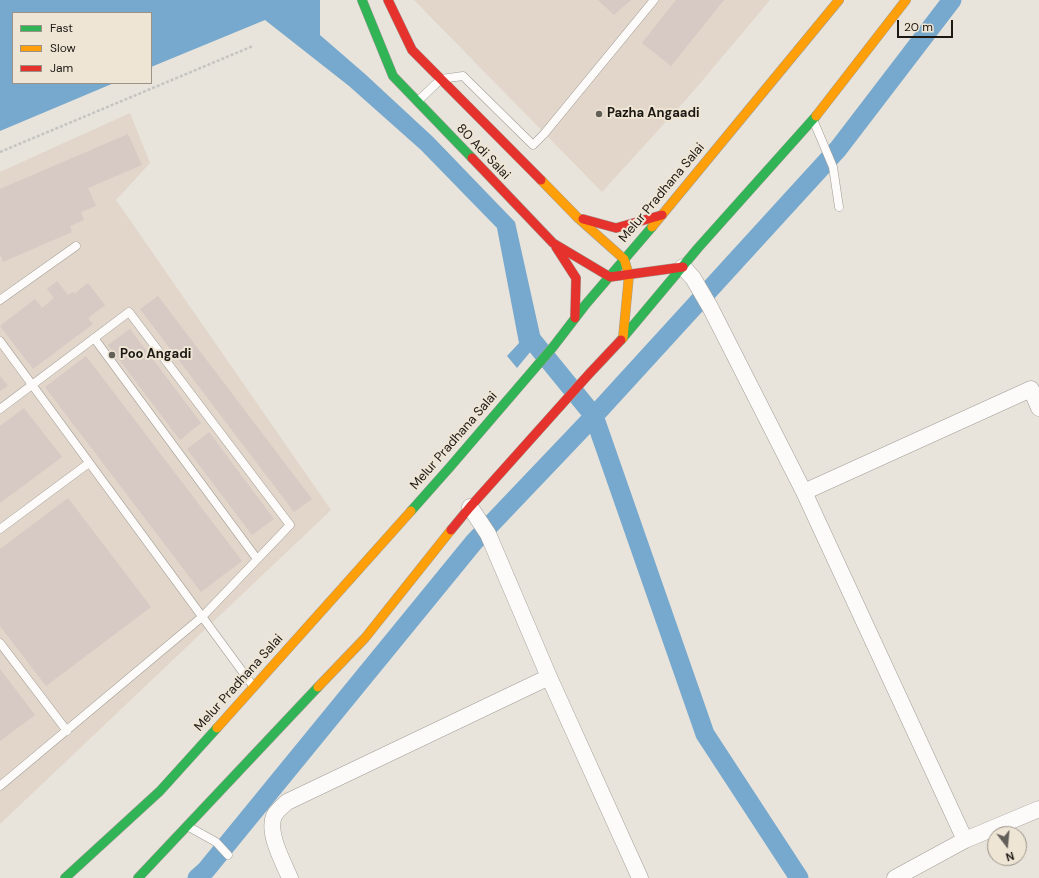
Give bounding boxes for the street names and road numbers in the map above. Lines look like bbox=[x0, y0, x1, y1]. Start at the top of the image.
street label: 80 Adi Salai bbox=[453, 121, 513, 183]
street label: Melur Pradhana Salai bbox=[616, 140, 708, 246]
street label: Melur Pradhana Salai bbox=[407, 389, 501, 493]
street label: Melur Pradhana Salai bbox=[191, 631, 287, 735]

